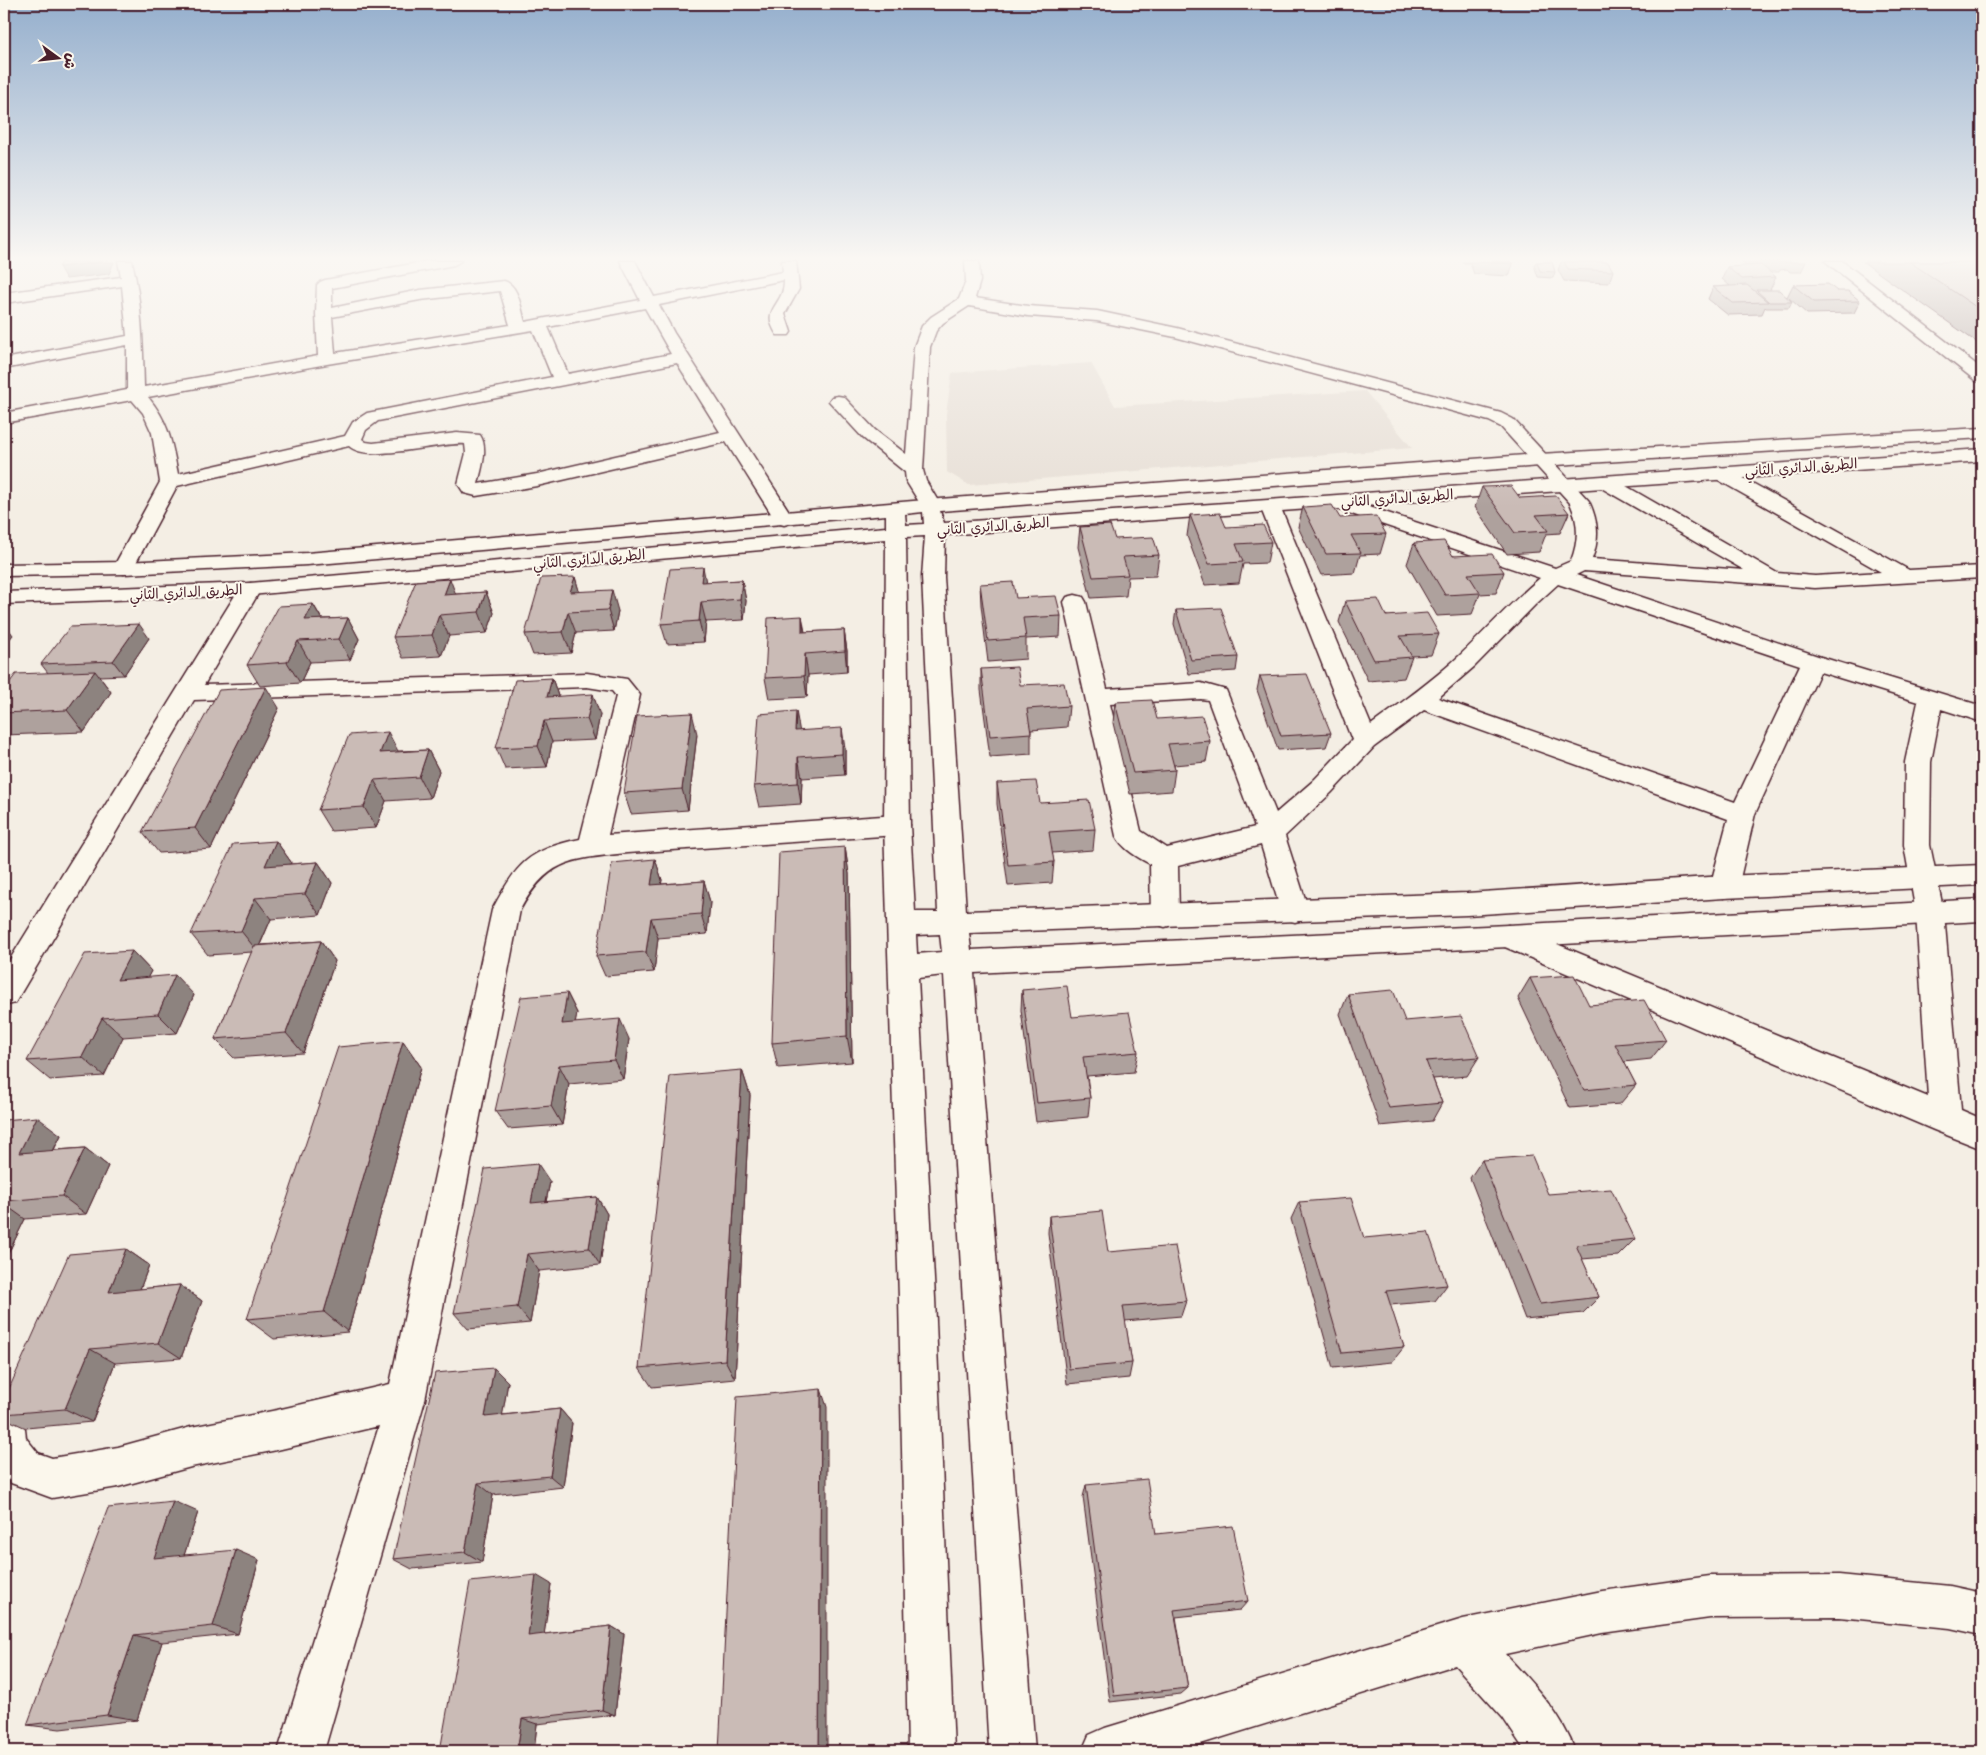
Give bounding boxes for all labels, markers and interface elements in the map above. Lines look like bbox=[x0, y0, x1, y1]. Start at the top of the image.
north arrow bbox=[32, 32, 82, 82]
text: ش bbox=[60, 52, 80, 71]
street label: الطريق الدائري الثاني bbox=[1744, 455, 1858, 484]
street label: الطريق الدائري الثاني bbox=[1340, 486, 1454, 515]
street label: الطريق الدائري الثاني bbox=[936, 514, 1050, 543]
street label: الطريق الدائري الثاني bbox=[532, 546, 646, 577]
street label: الطريق الدائري الثاني bbox=[129, 581, 243, 608]

